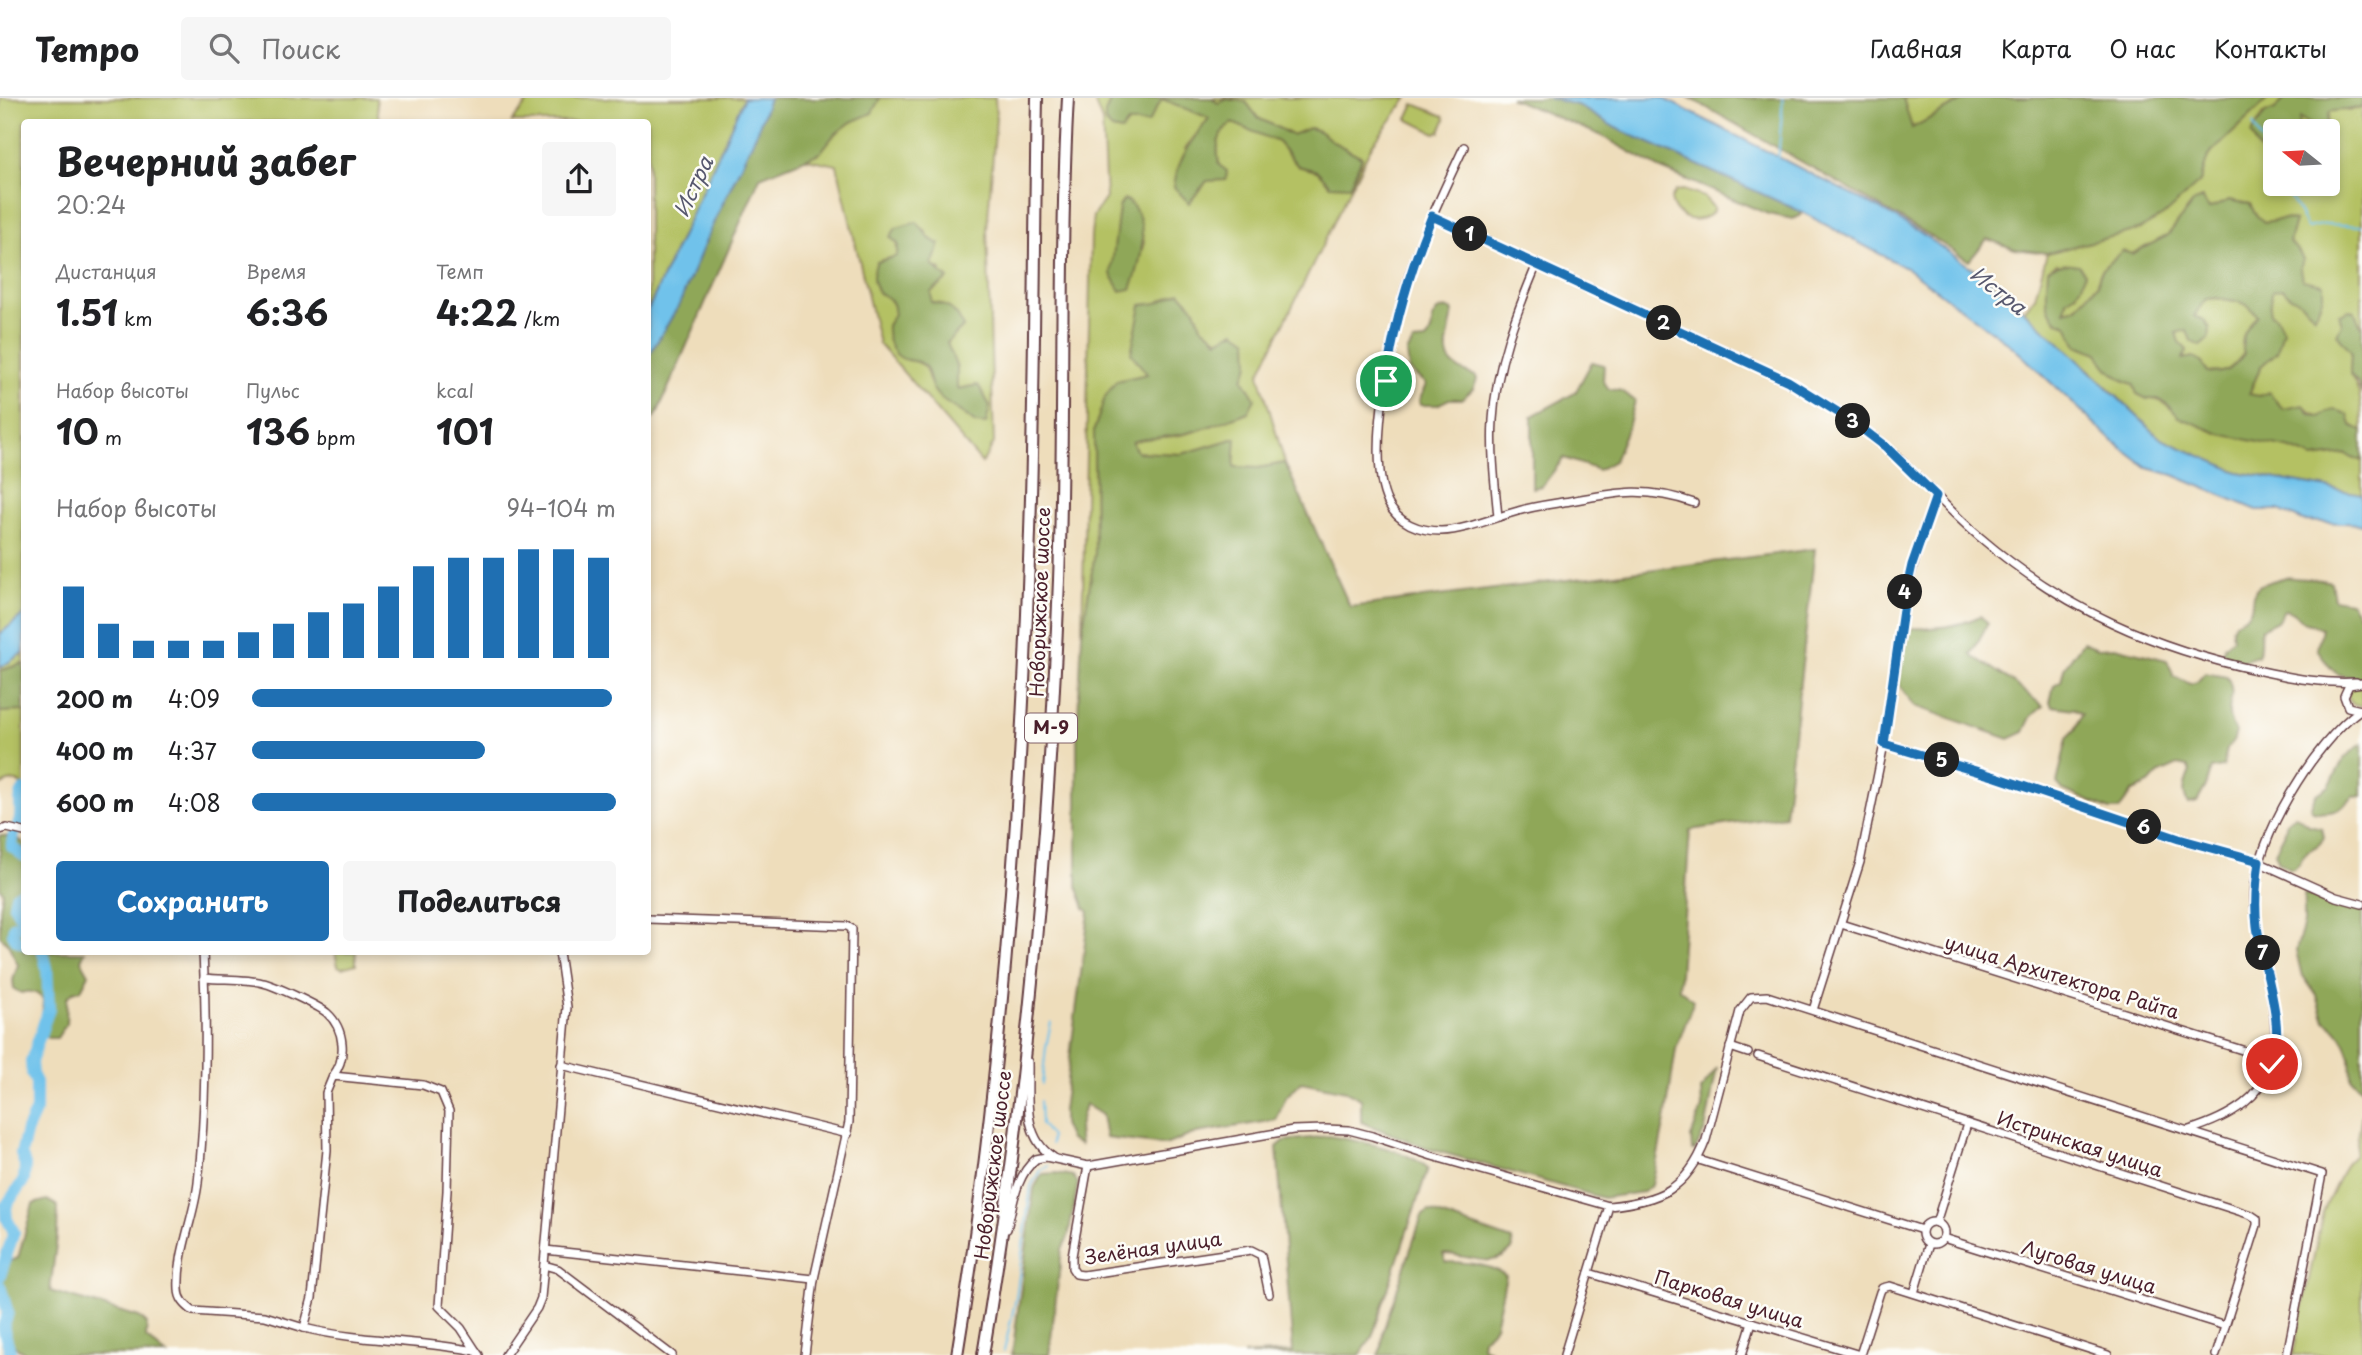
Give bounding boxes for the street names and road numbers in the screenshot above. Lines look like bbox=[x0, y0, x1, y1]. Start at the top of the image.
street label: Новорижское шоссе bbox=[1022, 506, 1056, 698]
road number: М-9 bbox=[1025, 714, 1077, 742]
street label: улица Архитектора Райта bbox=[1941, 927, 2184, 1025]
street label: Новорижское шоссе bbox=[967, 1069, 1018, 1261]
street label: Истринская улица bbox=[1994, 1103, 2167, 1183]
street label: Зелёная улица bbox=[1083, 1224, 1223, 1270]
street label: Луговая улица bbox=[2018, 1232, 2160, 1300]
street label: Парковая улица bbox=[1651, 1262, 1807, 1334]

